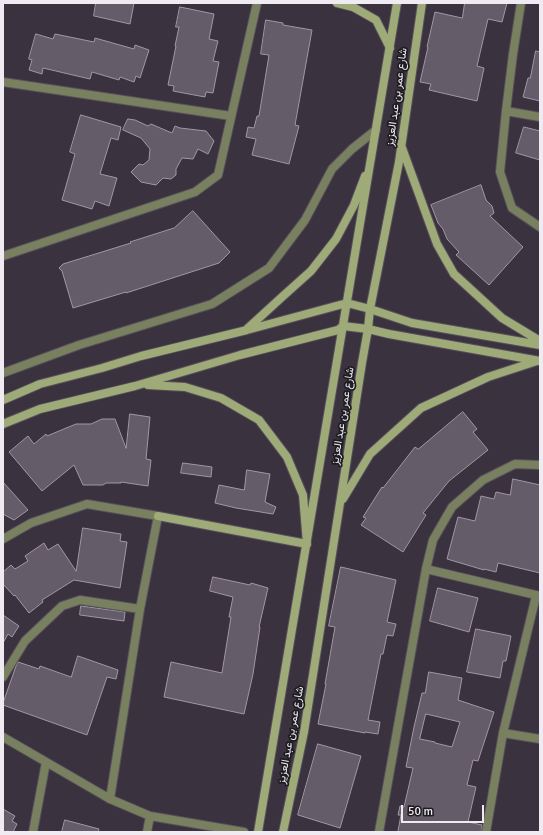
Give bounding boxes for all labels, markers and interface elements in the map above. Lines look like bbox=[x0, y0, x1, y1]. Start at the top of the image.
street label: شارع عمر بن عبد العزيز bbox=[384, 47, 410, 147]
street label: شارع عمر بن عبد العزيز bbox=[329, 366, 357, 466]
street label: شارع عمر بن عبد العزيز bbox=[275, 685, 307, 785]
scale bar bbox=[403, 797, 486, 823]
text: 50 m bbox=[408, 804, 433, 819]

